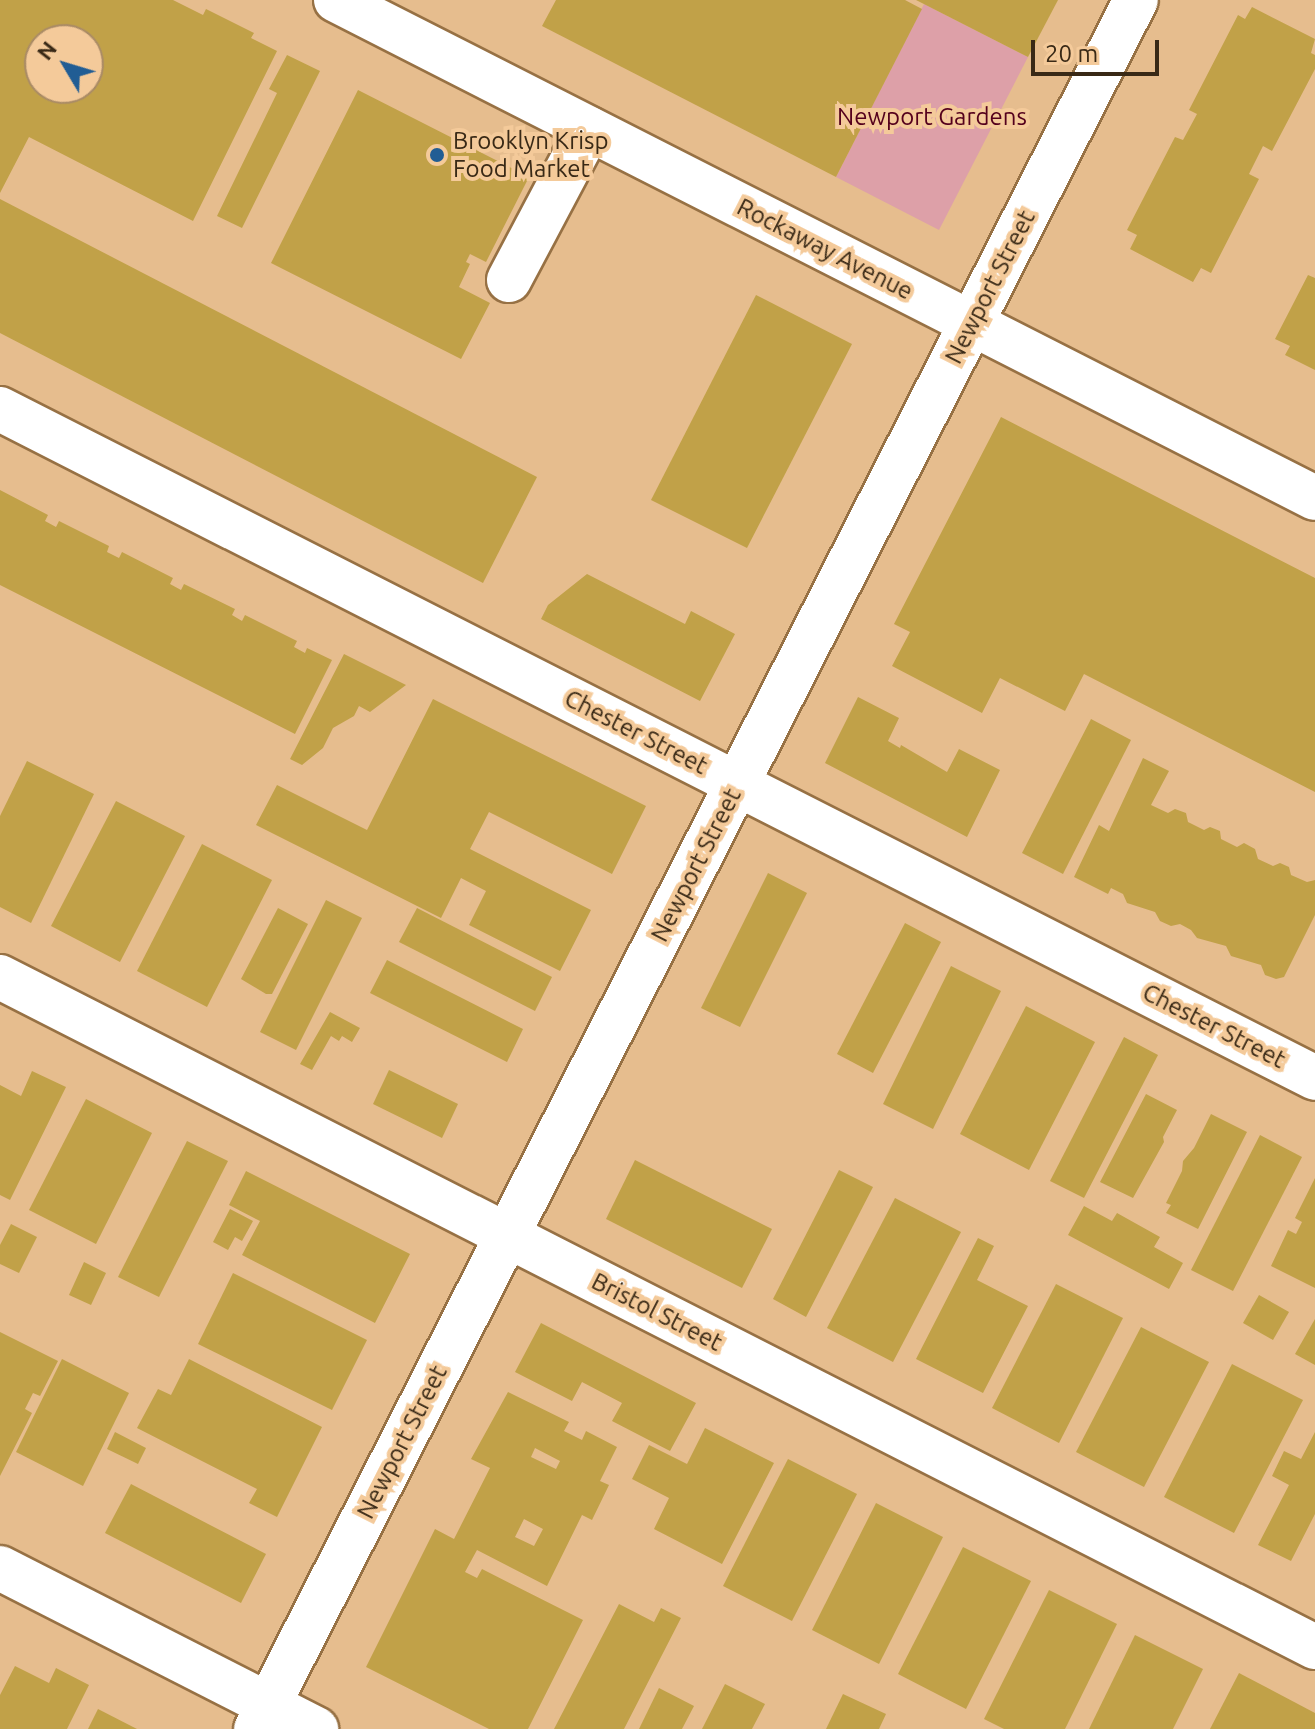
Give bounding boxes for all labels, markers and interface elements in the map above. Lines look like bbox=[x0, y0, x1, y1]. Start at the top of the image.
north arrow bbox=[24, 24, 104, 104]
scale bar bbox=[1035, 24, 1163, 74]
text: N bbox=[31, 36, 61, 64]
text: 20 m bbox=[1045, 40, 1098, 67]
park label: Newport Gardens bbox=[837, 103, 1027, 131]
place label: Brooklyn Krisp Food Market bbox=[453, 127, 609, 183]
marker: Brooklyn Krisp Food Market bbox=[428, 146, 446, 164]
street label: Rockaway Avenue bbox=[732, 192, 918, 306]
street label: Newport Street bbox=[939, 206, 1041, 368]
street label: Chester Street bbox=[560, 684, 712, 780]
street label: Newport Street bbox=[645, 784, 747, 946]
street label: Chester Street bbox=[1138, 978, 1290, 1074]
street label: Bristol Street bbox=[587, 1267, 727, 1357]
street label: Newport Street bbox=[351, 1361, 453, 1523]

